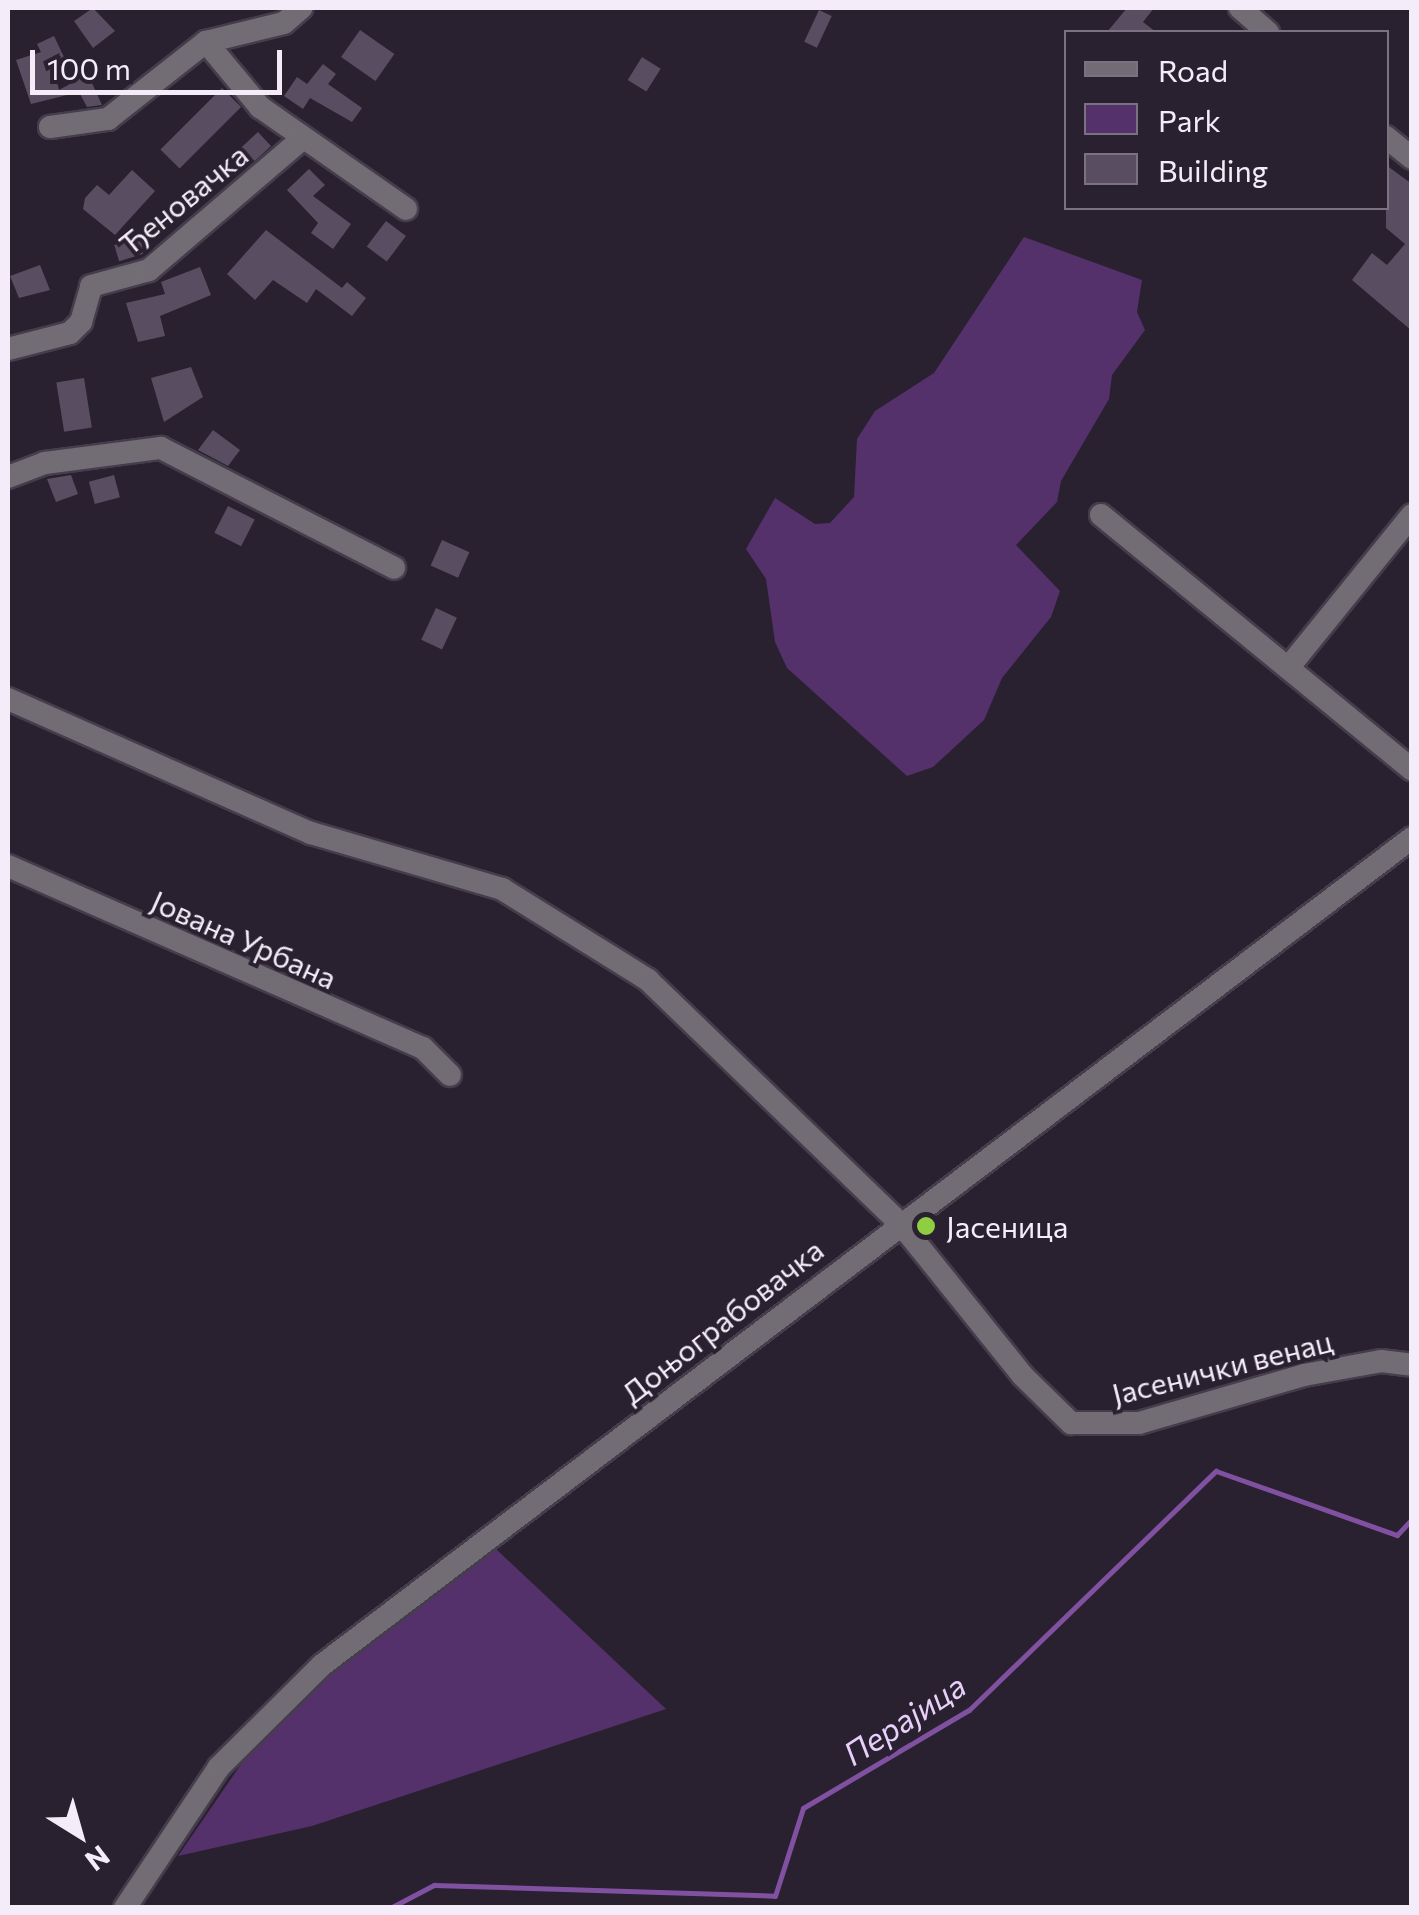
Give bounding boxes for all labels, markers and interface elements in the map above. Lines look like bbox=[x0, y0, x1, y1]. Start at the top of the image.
scale bar bbox=[35, 30, 288, 92]
legend bbox=[1064, 30, 1389, 210]
text: 100 m bbox=[47, 49, 131, 86]
text: Road bbox=[1158, 51, 1228, 88]
text: Park bbox=[1158, 101, 1221, 138]
street label: Ђеновачка bbox=[112, 136, 254, 262]
text: Building bbox=[1158, 151, 1268, 188]
street label: Јована Урбана bbox=[146, 882, 342, 996]
place label: Јасеница bbox=[946, 1208, 1068, 1244]
marker: Јасеница bbox=[915, 1215, 937, 1237]
street label: Доњограбовачка bbox=[614, 1231, 830, 1411]
street label: Јасенички венац bbox=[1108, 1322, 1336, 1412]
water label: Перајица bbox=[836, 1665, 972, 1773]
north arrow bbox=[30, 1785, 130, 1885]
text: N bbox=[79, 1839, 117, 1879]

